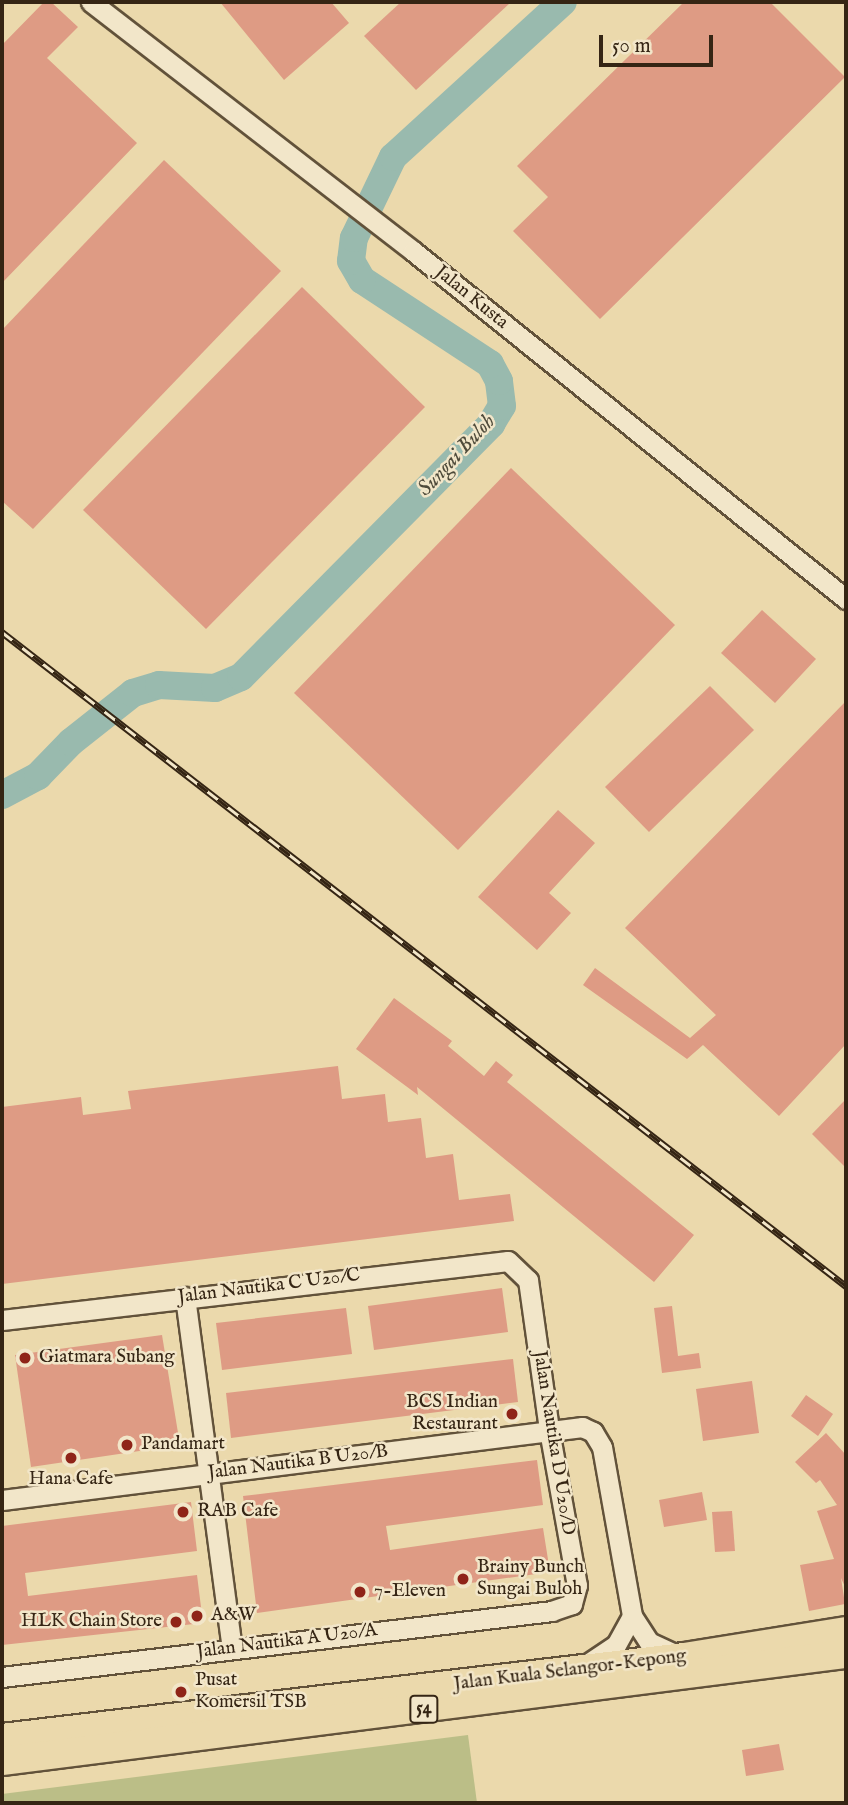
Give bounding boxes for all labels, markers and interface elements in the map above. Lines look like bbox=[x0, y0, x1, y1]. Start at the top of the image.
scale bar bbox=[603, 21, 717, 65]
text: 50 m bbox=[612, 33, 651, 60]
street label: Jalan Kusta bbox=[430, 261, 512, 335]
water label: Sungai Buloh bbox=[413, 410, 501, 502]
street label: Jalan Nautika C U20/C bbox=[177, 1265, 361, 1309]
place label: Giatmara Subang bbox=[39, 1347, 175, 1369]
street label: Jalan Nautika D U20/D bbox=[527, 1349, 579, 1537]
marker: Giatmara Subang bbox=[17, 1350, 33, 1366]
place label: BCS Indian Restaurant bbox=[406, 1392, 498, 1436]
marker: BCS Indian Restaurant bbox=[504, 1406, 520, 1422]
place label: Pandamart bbox=[141, 1434, 225, 1456]
marker: Pandamart bbox=[119, 1437, 135, 1453]
street label: Jalan Nautika B U20/B bbox=[207, 1441, 389, 1485]
marker: Hana Cafe bbox=[63, 1450, 79, 1466]
place label: Hana Cafe bbox=[29, 1469, 113, 1491]
place label: RAB Cafe bbox=[197, 1501, 278, 1523]
marker: RAB Cafe bbox=[175, 1504, 191, 1520]
place label: Brainy Bunch Sungai Buloh bbox=[477, 1557, 584, 1601]
marker: Brainy Bunch Sungai Buloh bbox=[455, 1571, 471, 1587]
place label: 7-Eleven bbox=[374, 1581, 446, 1603]
marker: 7-Eleven bbox=[352, 1584, 368, 1600]
place label: A&W bbox=[211, 1605, 256, 1627]
marker: A&W bbox=[189, 1608, 205, 1624]
place label: HLK Chain Store bbox=[21, 1611, 162, 1633]
marker: HLK Chain Store bbox=[168, 1614, 184, 1630]
street label: Jalan Nautika A U20/A bbox=[195, 1620, 379, 1664]
street label: Jalan Kuala Selangor-Kepong bbox=[452, 1645, 688, 1697]
place label: Pusat Komersil TSB bbox=[195, 1670, 306, 1714]
marker: Pusat Komersil TSB bbox=[173, 1684, 189, 1700]
road number: 54 bbox=[408, 1694, 440, 1724]

